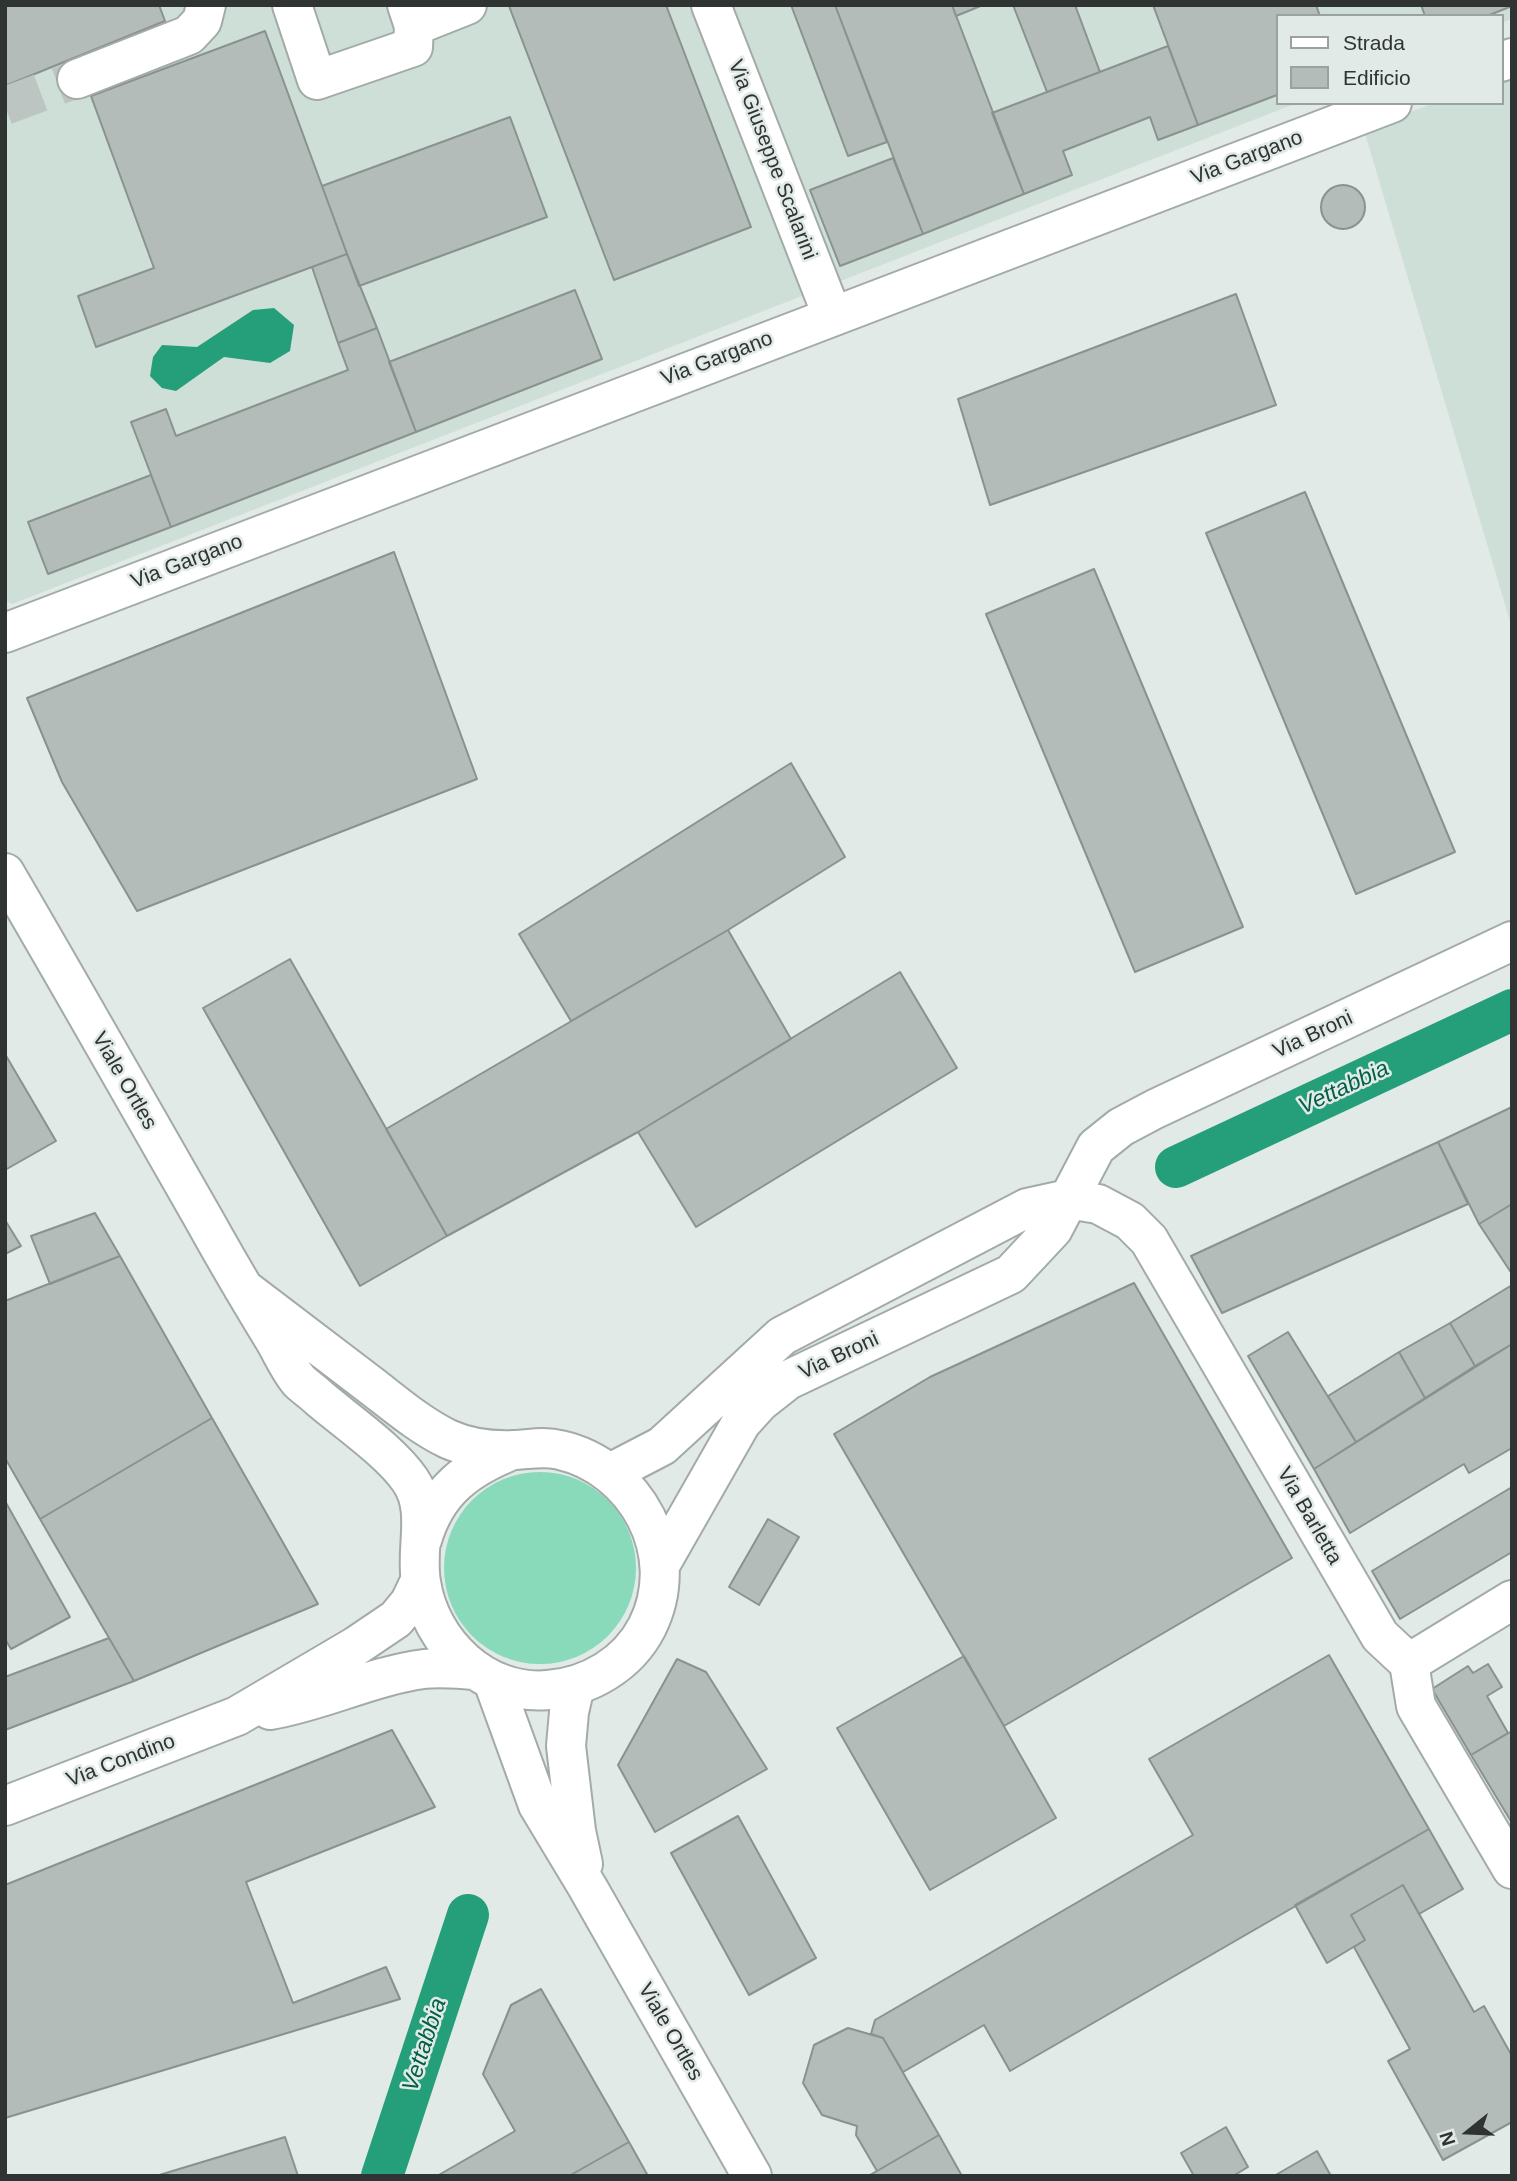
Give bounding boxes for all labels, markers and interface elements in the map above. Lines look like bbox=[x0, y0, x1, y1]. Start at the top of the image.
legend bbox=[1276, 14, 1503, 105]
text: Strada bbox=[1343, 31, 1405, 54]
street label: Via Giuseppe Scalarini bbox=[722, 56, 822, 264]
text: Edificio bbox=[1343, 66, 1411, 89]
street label: Via Gargano bbox=[1188, 125, 1306, 191]
street label: Via Gargano bbox=[658, 326, 776, 392]
street label: Via Gargano bbox=[128, 529, 246, 595]
street label: Via Broni bbox=[1269, 1006, 1357, 1064]
street label: Viale Ortles bbox=[86, 1028, 162, 1134]
water label: Vettabbia bbox=[1295, 1055, 1393, 1121]
street label: Via Broni bbox=[795, 1327, 883, 1385]
street label: Via Barletta bbox=[1271, 1463, 1347, 1569]
street label: Via Condino bbox=[63, 1729, 179, 1793]
street label: Viale Ortles bbox=[632, 1979, 708, 2085]
water label: Vettabbia bbox=[397, 1995, 453, 2095]
north arrow bbox=[1433, 2097, 1503, 2167]
text: N bbox=[1435, 2129, 1460, 2148]

